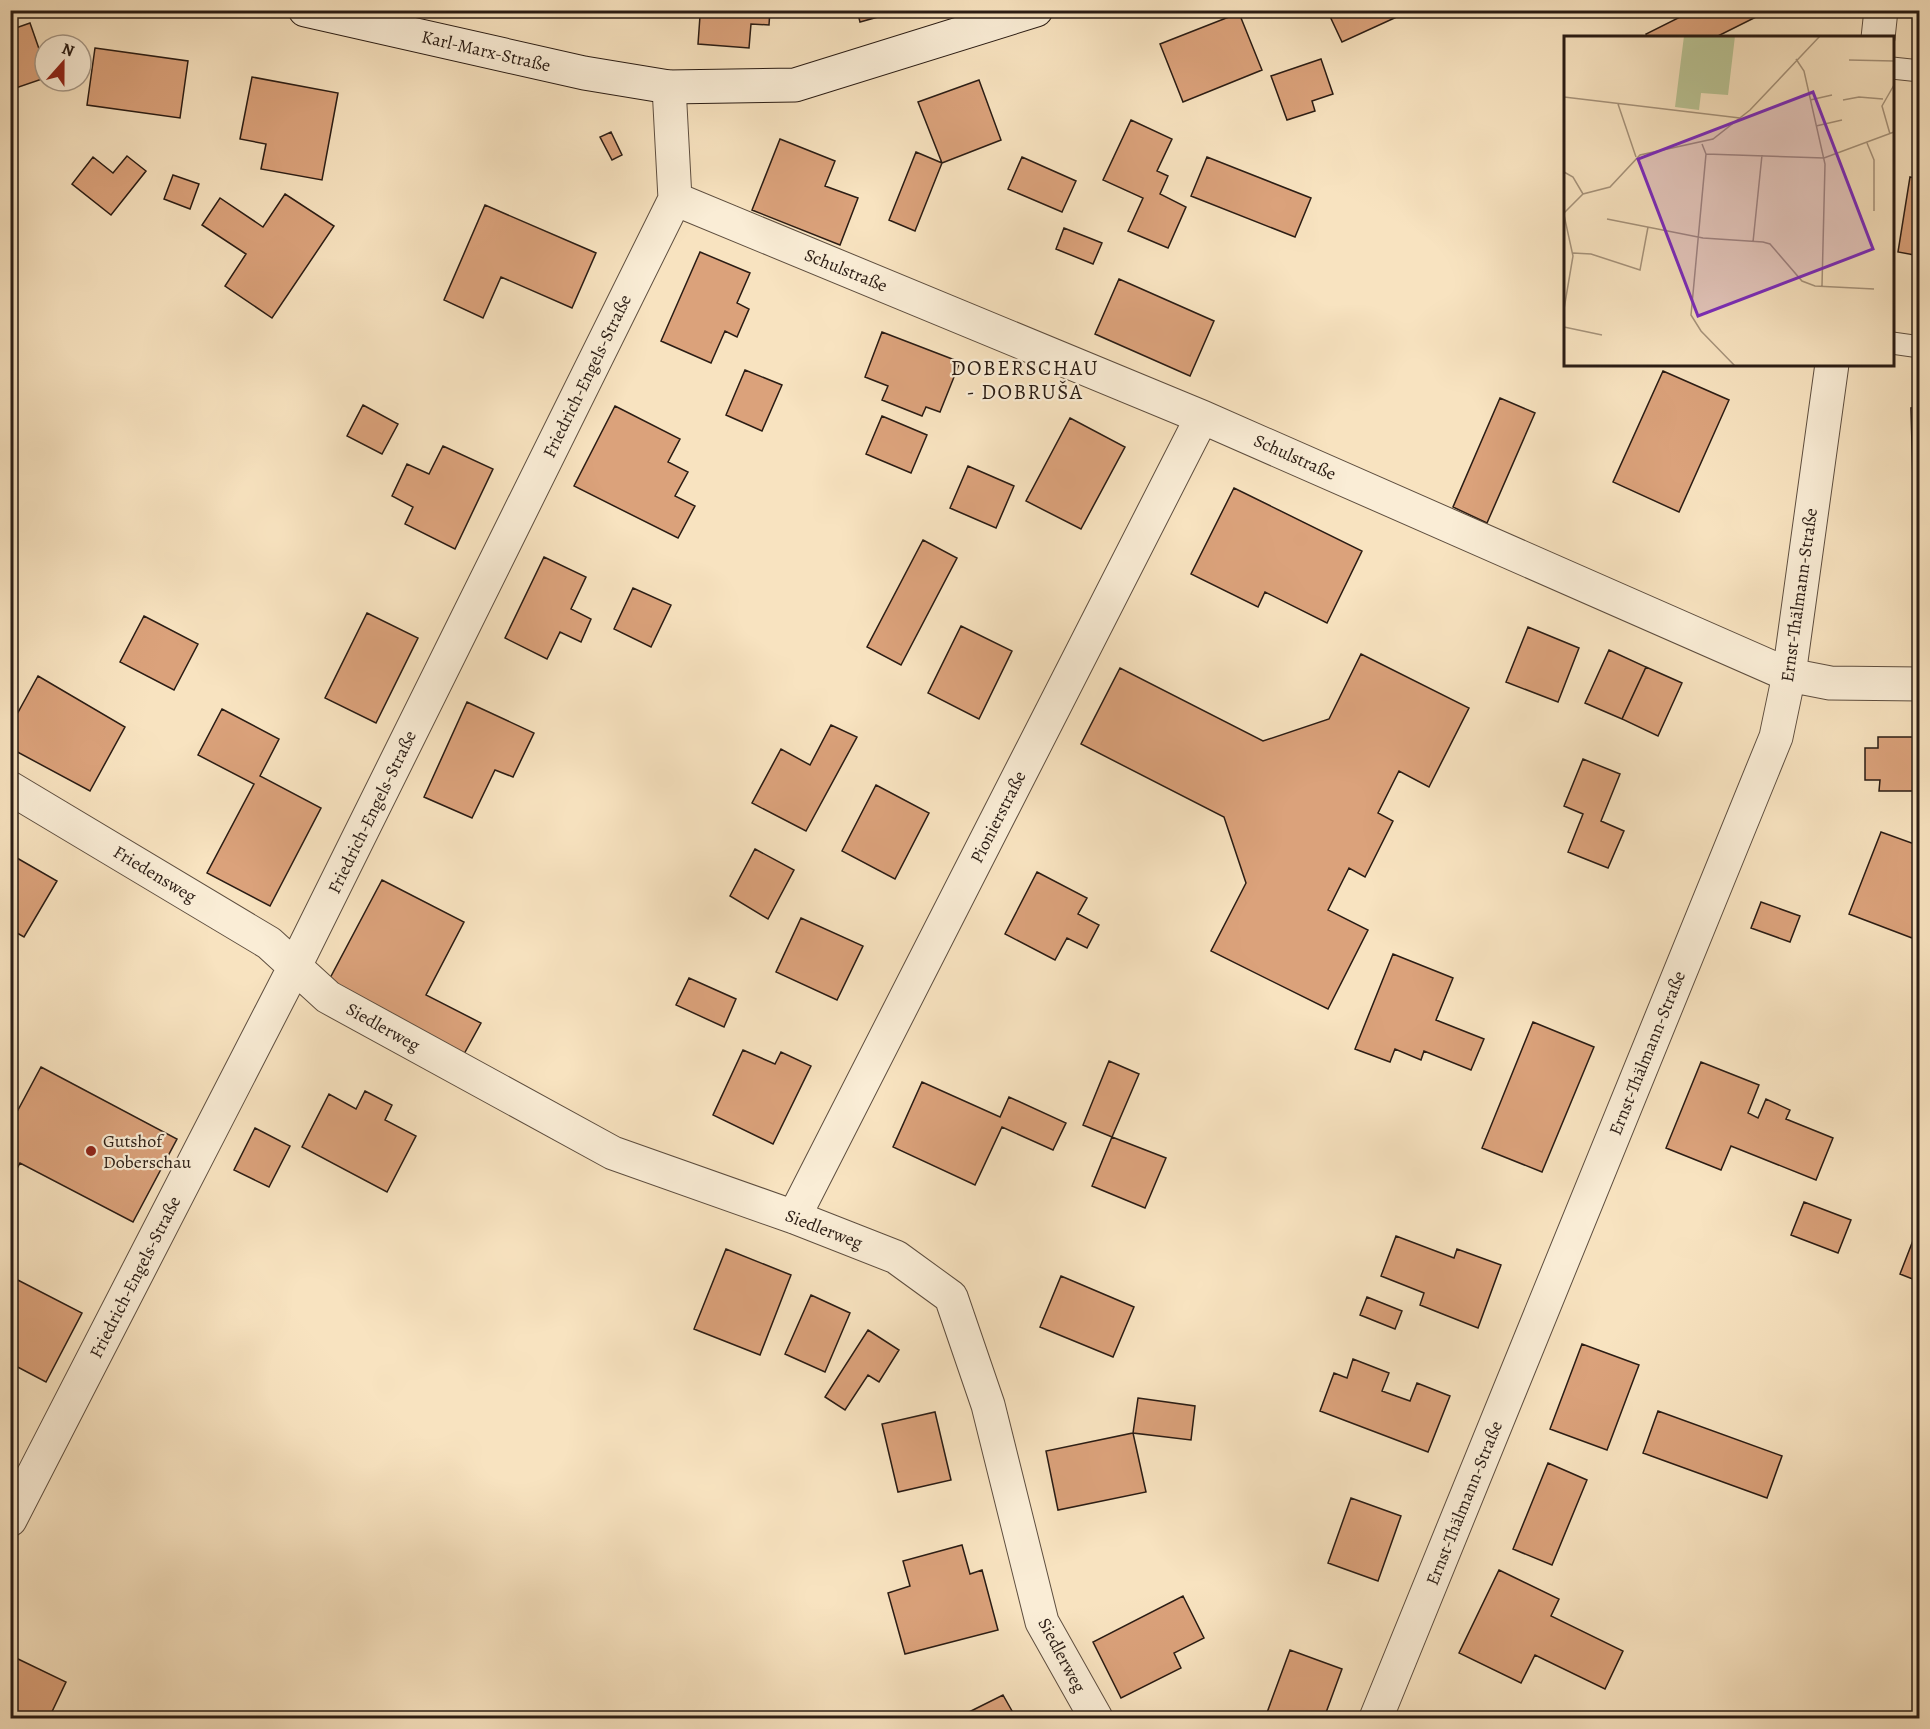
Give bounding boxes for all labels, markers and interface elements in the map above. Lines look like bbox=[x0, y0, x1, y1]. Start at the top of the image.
street label: Karl-Marx-Straße bbox=[419, 25, 553, 77]
north arrow bbox=[33, 33, 93, 93]
inset map bbox=[1564, 36, 1894, 366]
text: N bbox=[59, 38, 78, 62]
street label: Schulstraße bbox=[801, 242, 891, 298]
street label: Friedrich-Engels-Straße bbox=[537, 290, 637, 462]
district label: DOBERSCHAU - DOBRUŠA bbox=[951, 354, 1099, 406]
street label: Schulstraße bbox=[1250, 428, 1340, 486]
street label: Ernst-Thälmann-Straße bbox=[1775, 506, 1823, 684]
street label: Friedrich-Engels-Straße bbox=[322, 726, 422, 898]
street label: Pionierstraße bbox=[964, 767, 1032, 867]
street label: Friedensweg bbox=[109, 840, 201, 908]
street label: Ernst-Thälmann-Straße bbox=[1603, 967, 1691, 1139]
street label: Siedlerweg bbox=[342, 997, 424, 1057]
place label: Gutshof Doberschau bbox=[103, 1129, 192, 1174]
marker: Gutshof Doberschau bbox=[84, 1144, 98, 1158]
street label: Friedrich-Engels-Straße bbox=[84, 1192, 186, 1362]
street label: Siedlerweg bbox=[782, 1203, 866, 1255]
street label: Ernst-Thälmann-Straße bbox=[1420, 1417, 1508, 1589]
street label: Siedlerweg bbox=[1032, 1614, 1092, 1696]

